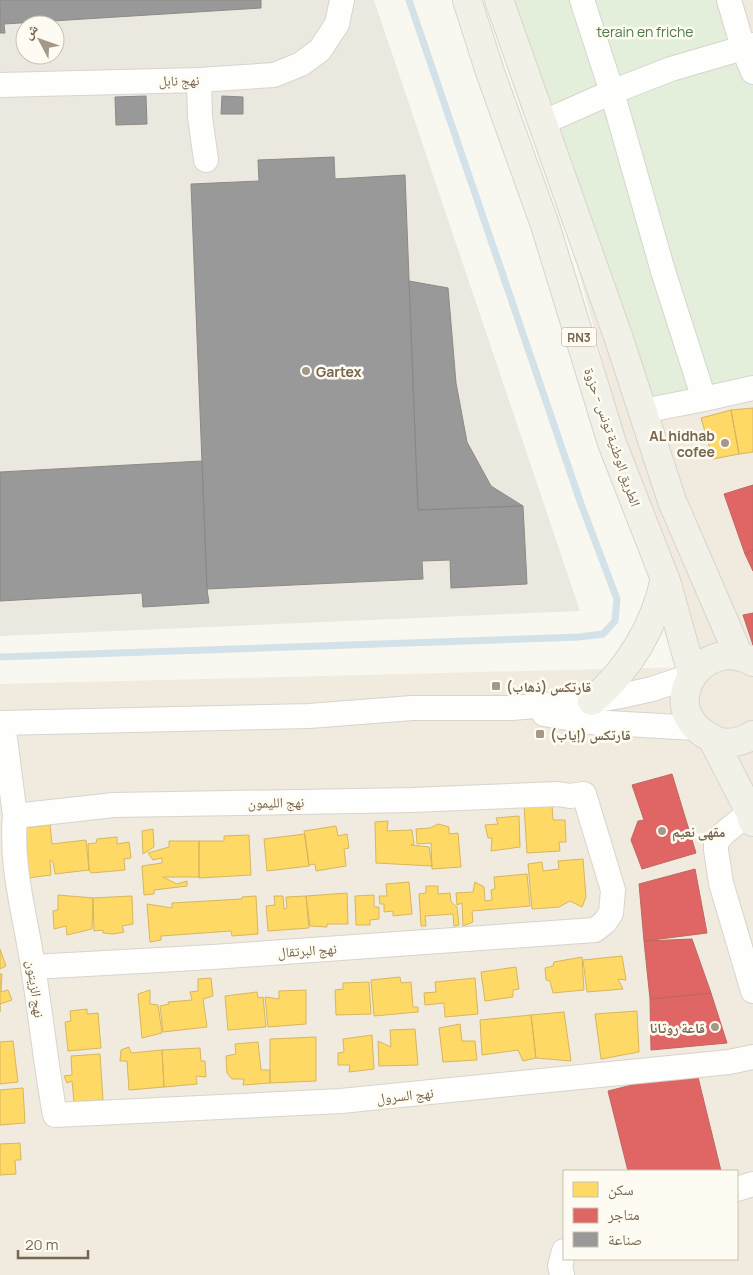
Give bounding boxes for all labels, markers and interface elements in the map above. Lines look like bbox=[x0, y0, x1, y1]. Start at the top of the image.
north arrow bbox=[15, 15, 65, 65]
text: ش bbox=[18, 19, 42, 43]
park label: terain en friche bbox=[596, 22, 694, 41]
street label: نهج نابل bbox=[158, 70, 200, 91]
road number: RN3 bbox=[562, 328, 596, 347]
place label: Gartex bbox=[316, 362, 362, 381]
marker: Gartex bbox=[300, 365, 312, 377]
street label: الطريق الوطنية تونس - حزوة bbox=[579, 365, 646, 509]
place label: AL hidhab cofee bbox=[649, 426, 715, 461]
marker: AL hidhab cofee bbox=[719, 437, 731, 449]
place label: قارتكس (ذهاب) bbox=[506, 677, 591, 696]
marker: قارتكس (ذهاب) bbox=[490, 680, 502, 692]
place label: قارتكس (إياب) bbox=[550, 725, 631, 744]
marker: قارتكس (إياب) bbox=[534, 728, 546, 740]
street label: نهج الليمون bbox=[248, 792, 305, 813]
place label: مقهى نعيم bbox=[672, 822, 725, 842]
marker: مقهى نعيم bbox=[656, 825, 668, 837]
street label: نهج البرتقال bbox=[277, 938, 338, 963]
street label: نهج الزيتون bbox=[22, 959, 49, 1019]
place label: قاعة روتانا bbox=[649, 1018, 705, 1037]
marker: قاعة روتانا bbox=[709, 1021, 721, 1033]
street label: نهج السرول bbox=[375, 1083, 435, 1108]
legend bbox=[563, 1170, 738, 1260]
text: سكن bbox=[608, 1179, 634, 1200]
text: متاجر bbox=[607, 1204, 640, 1225]
scale bar bbox=[18, 1228, 88, 1260]
text: صناعة bbox=[608, 1229, 642, 1250]
text: 20 m bbox=[25, 1234, 58, 1255]

